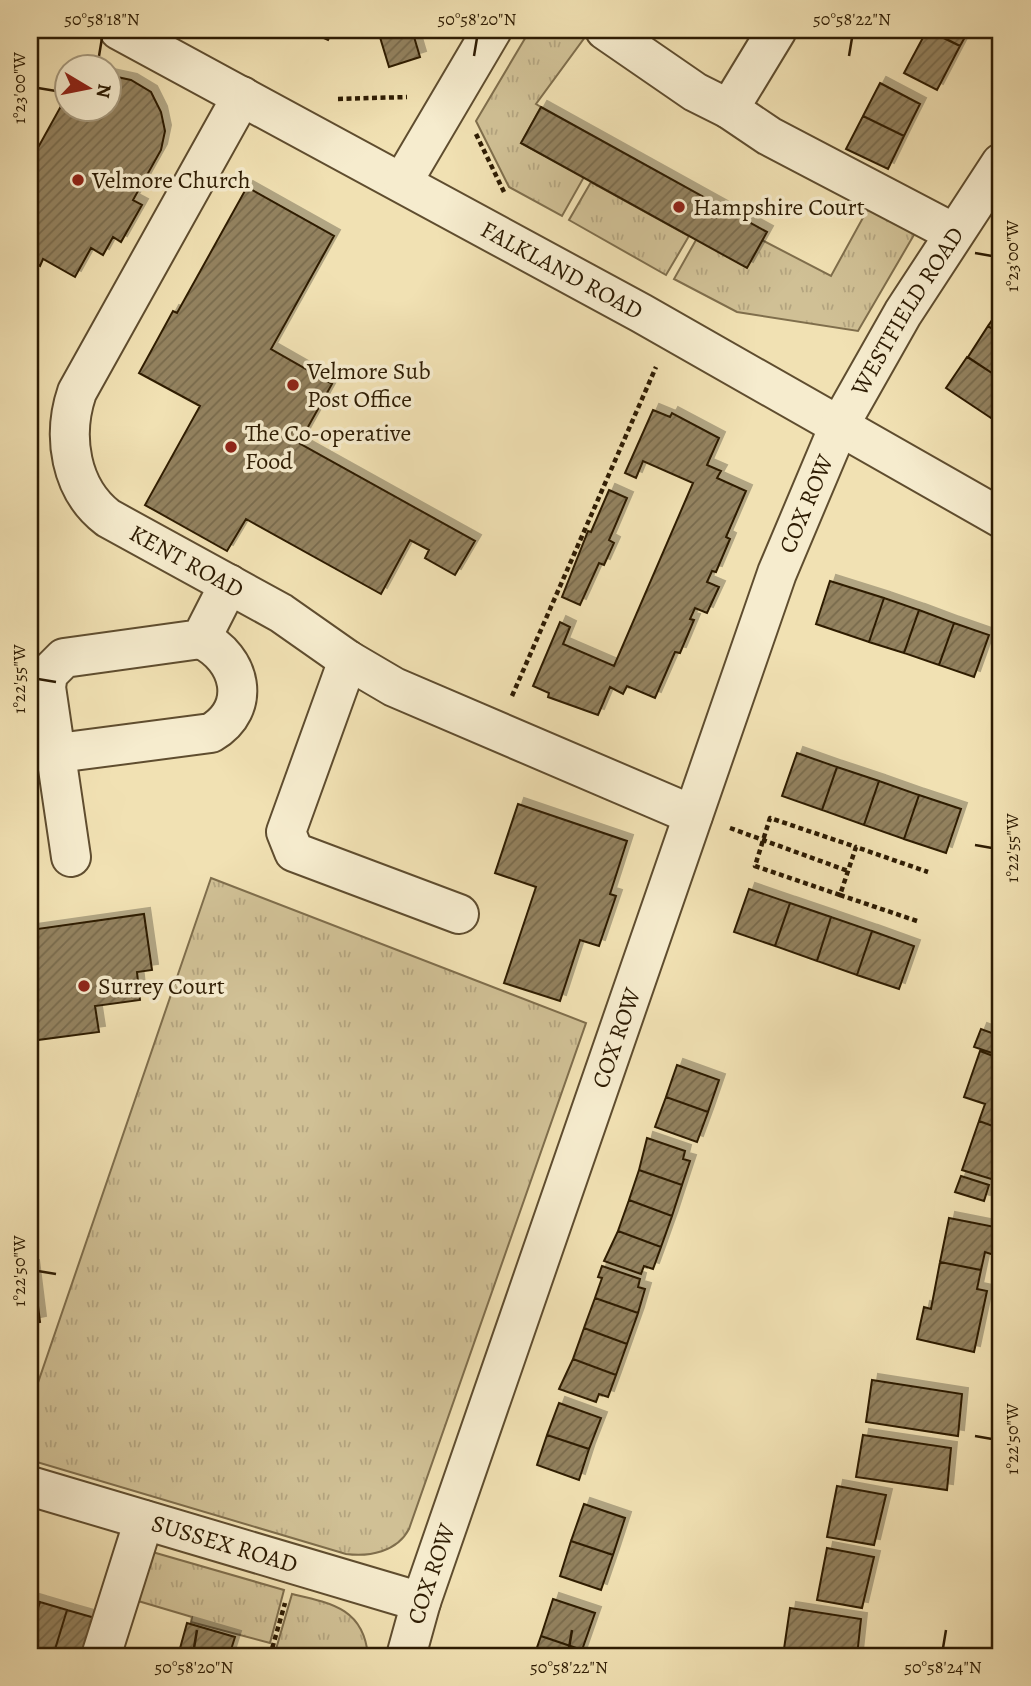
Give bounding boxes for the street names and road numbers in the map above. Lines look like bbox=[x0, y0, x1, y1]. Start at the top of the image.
street label: FALKLAND ROAD bbox=[475, 213, 649, 327]
street label: WESTFIELD ROAD bbox=[843, 221, 971, 402]
street label: COX ROW bbox=[771, 449, 841, 558]
street label: KENT ROAD bbox=[124, 517, 249, 605]
street label: COX ROW bbox=[584, 983, 649, 1092]
street label: SUSSEX ROAD bbox=[148, 1507, 302, 1581]
street label: COX ROW bbox=[400, 1519, 463, 1628]

